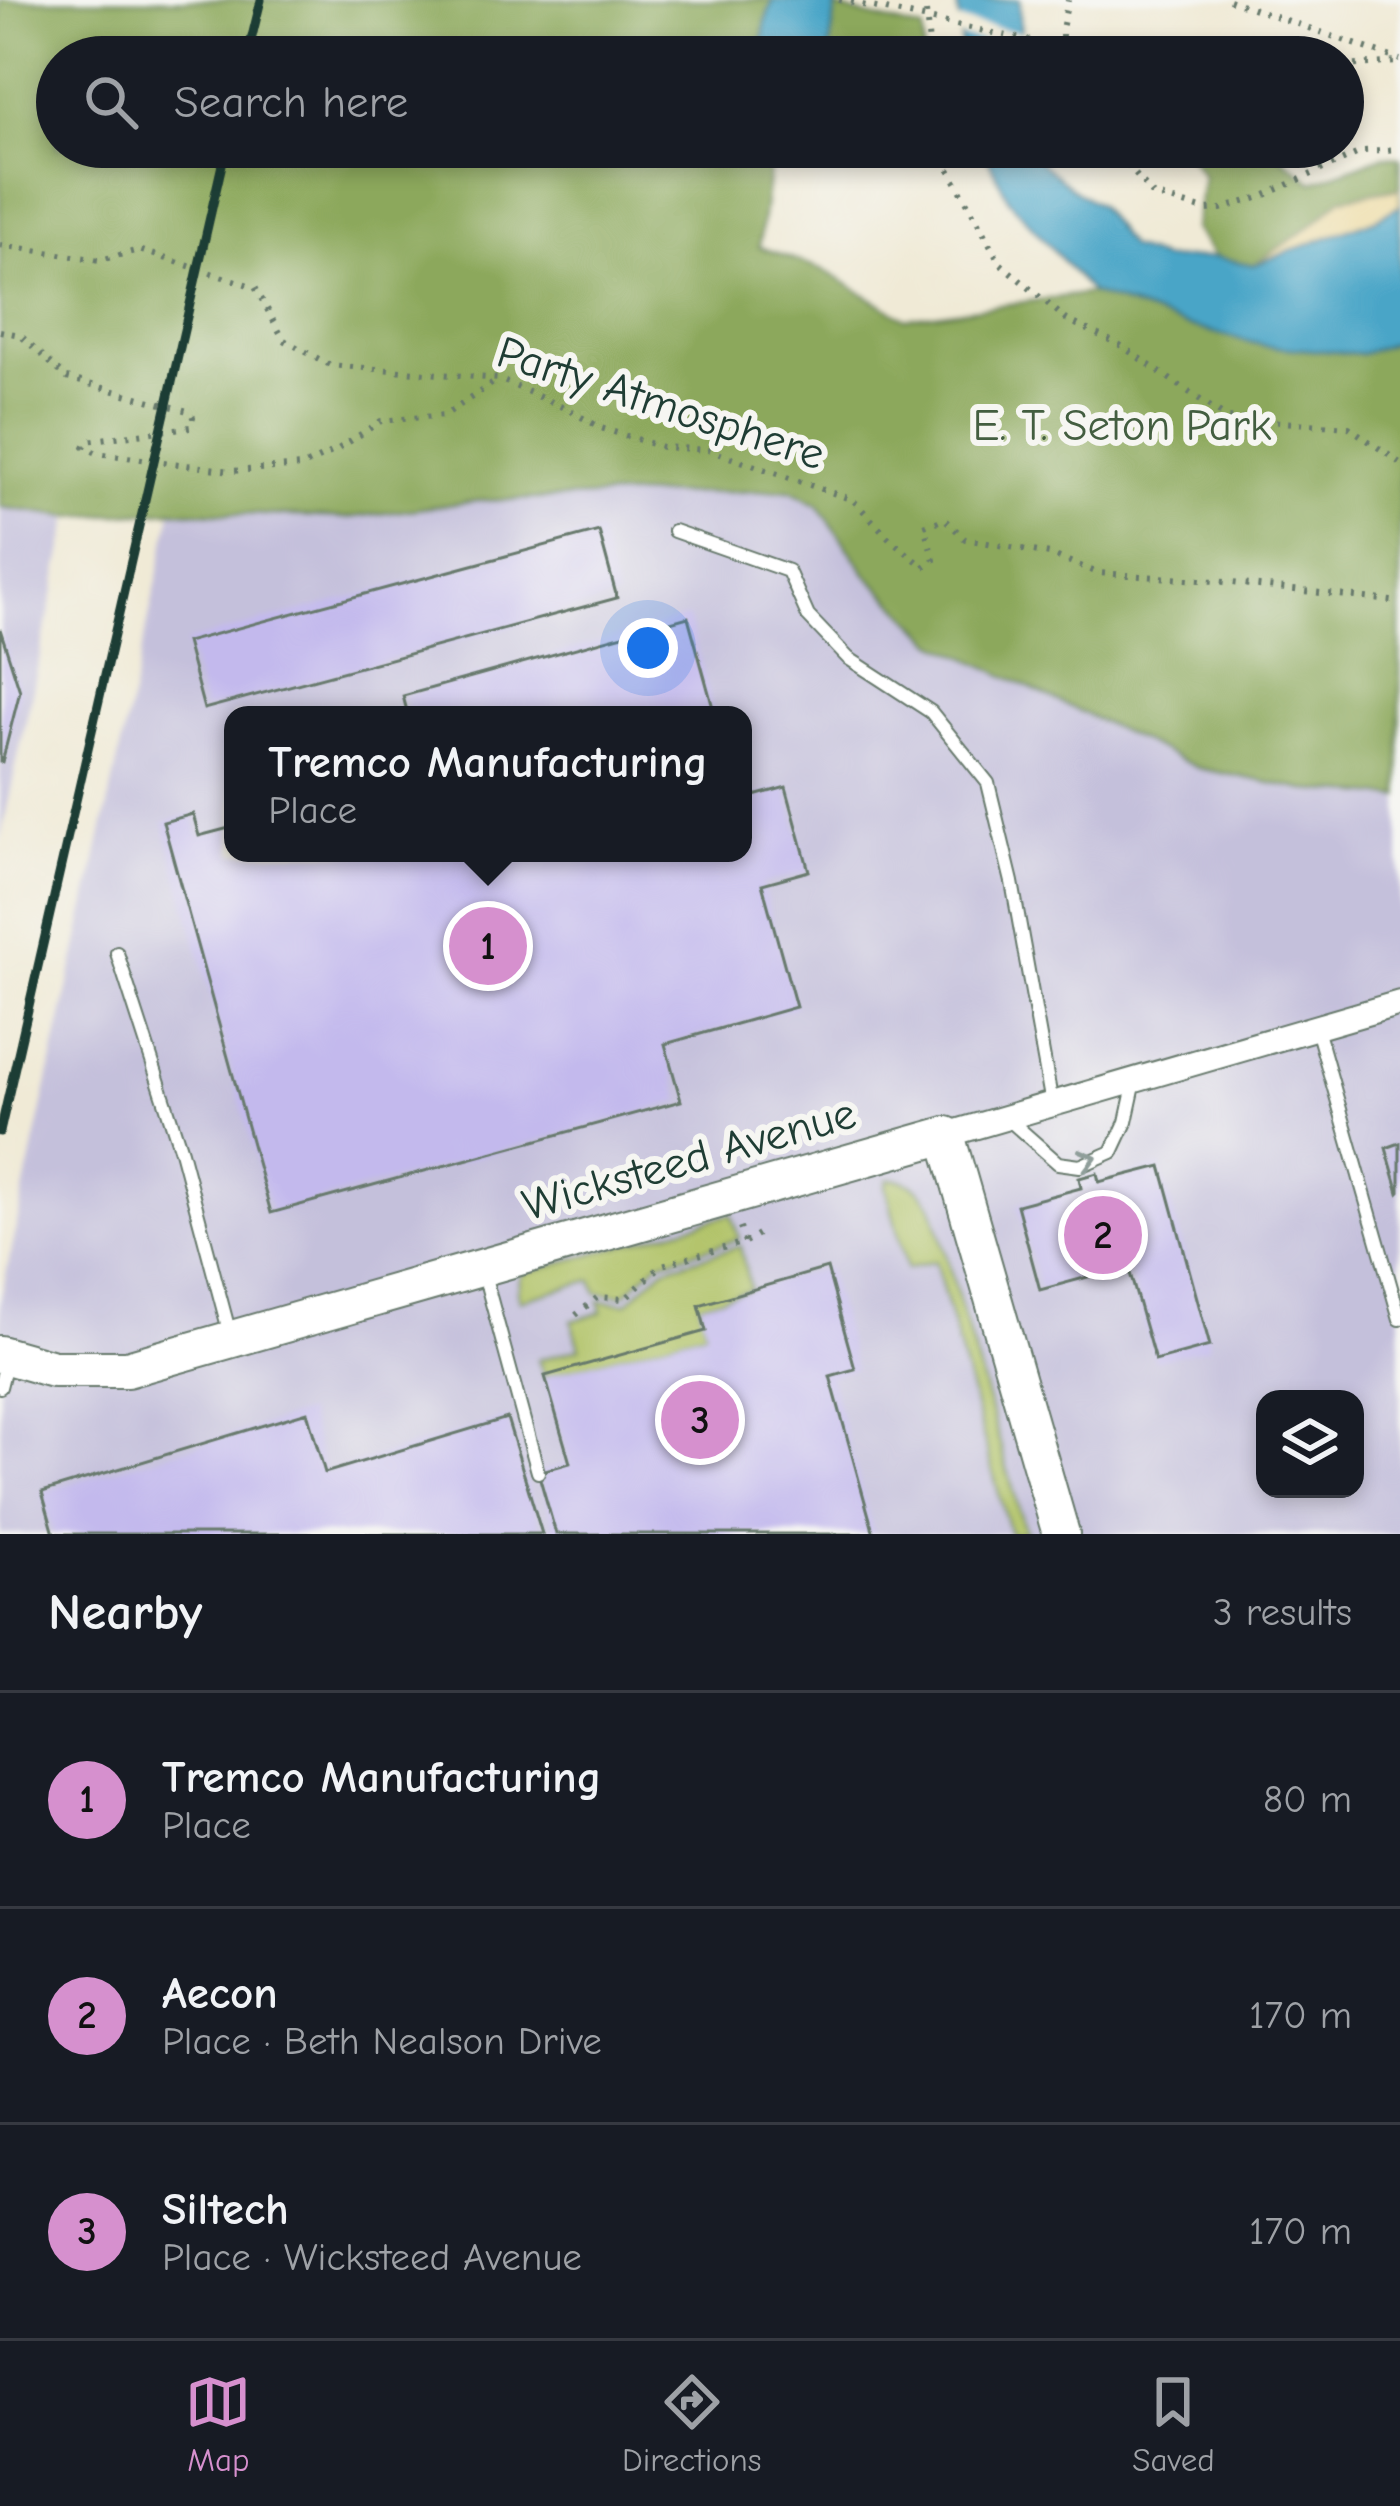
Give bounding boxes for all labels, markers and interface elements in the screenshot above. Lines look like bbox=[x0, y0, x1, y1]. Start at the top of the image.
search box bbox=[36, 36, 1364, 168]
icon: search bbox=[78, 69, 144, 135]
text: Search here bbox=[174, 76, 408, 128]
street label: Party Atmosphere bbox=[491, 326, 831, 480]
park label: E. T. Seton Park bbox=[972, 399, 1272, 451]
your location bbox=[618, 618, 678, 678]
popup bbox=[224, 706, 752, 862]
text: Tremco Manufacturing bbox=[268, 736, 708, 788]
text: Place bbox=[268, 788, 357, 833]
pin: 1 bbox=[449, 901, 527, 991]
street label: Wicksteed Avenue bbox=[517, 1087, 861, 1231]
one-way arrow bbox=[1078, 1148, 1098, 1173]
pin: 2 bbox=[1064, 1190, 1142, 1280]
pin: 3 bbox=[661, 1375, 739, 1465]
map controls bbox=[1256, 1390, 1364, 1498]
button: layers bbox=[1256, 1390, 1364, 1498]
text: Nearby bbox=[48, 1583, 202, 1642]
text: 3 results bbox=[1213, 1590, 1352, 1635]
text: Tremco Manufacturing bbox=[162, 1751, 601, 1803]
text: 1 bbox=[79, 1777, 95, 1822]
text: 80 m bbox=[1263, 1777, 1352, 1822]
text: Place bbox=[162, 1803, 251, 1848]
text: Aecon bbox=[162, 1967, 278, 2019]
text: 2 bbox=[77, 1993, 97, 2038]
text: 170 m bbox=[1249, 1993, 1352, 2038]
text: Place · Beth Nealson Drive bbox=[162, 2019, 602, 2064]
text: Siltech bbox=[162, 2183, 289, 2235]
text: 3 bbox=[77, 2209, 97, 2254]
text: 170 m bbox=[1249, 2209, 1352, 2254]
text: Place · Wicksteed Avenue bbox=[162, 2235, 582, 2280]
tab: Map bbox=[185, 2369, 251, 2479]
tab: Directions bbox=[622, 2369, 762, 2479]
tab: Saved bbox=[1132, 2369, 1215, 2479]

